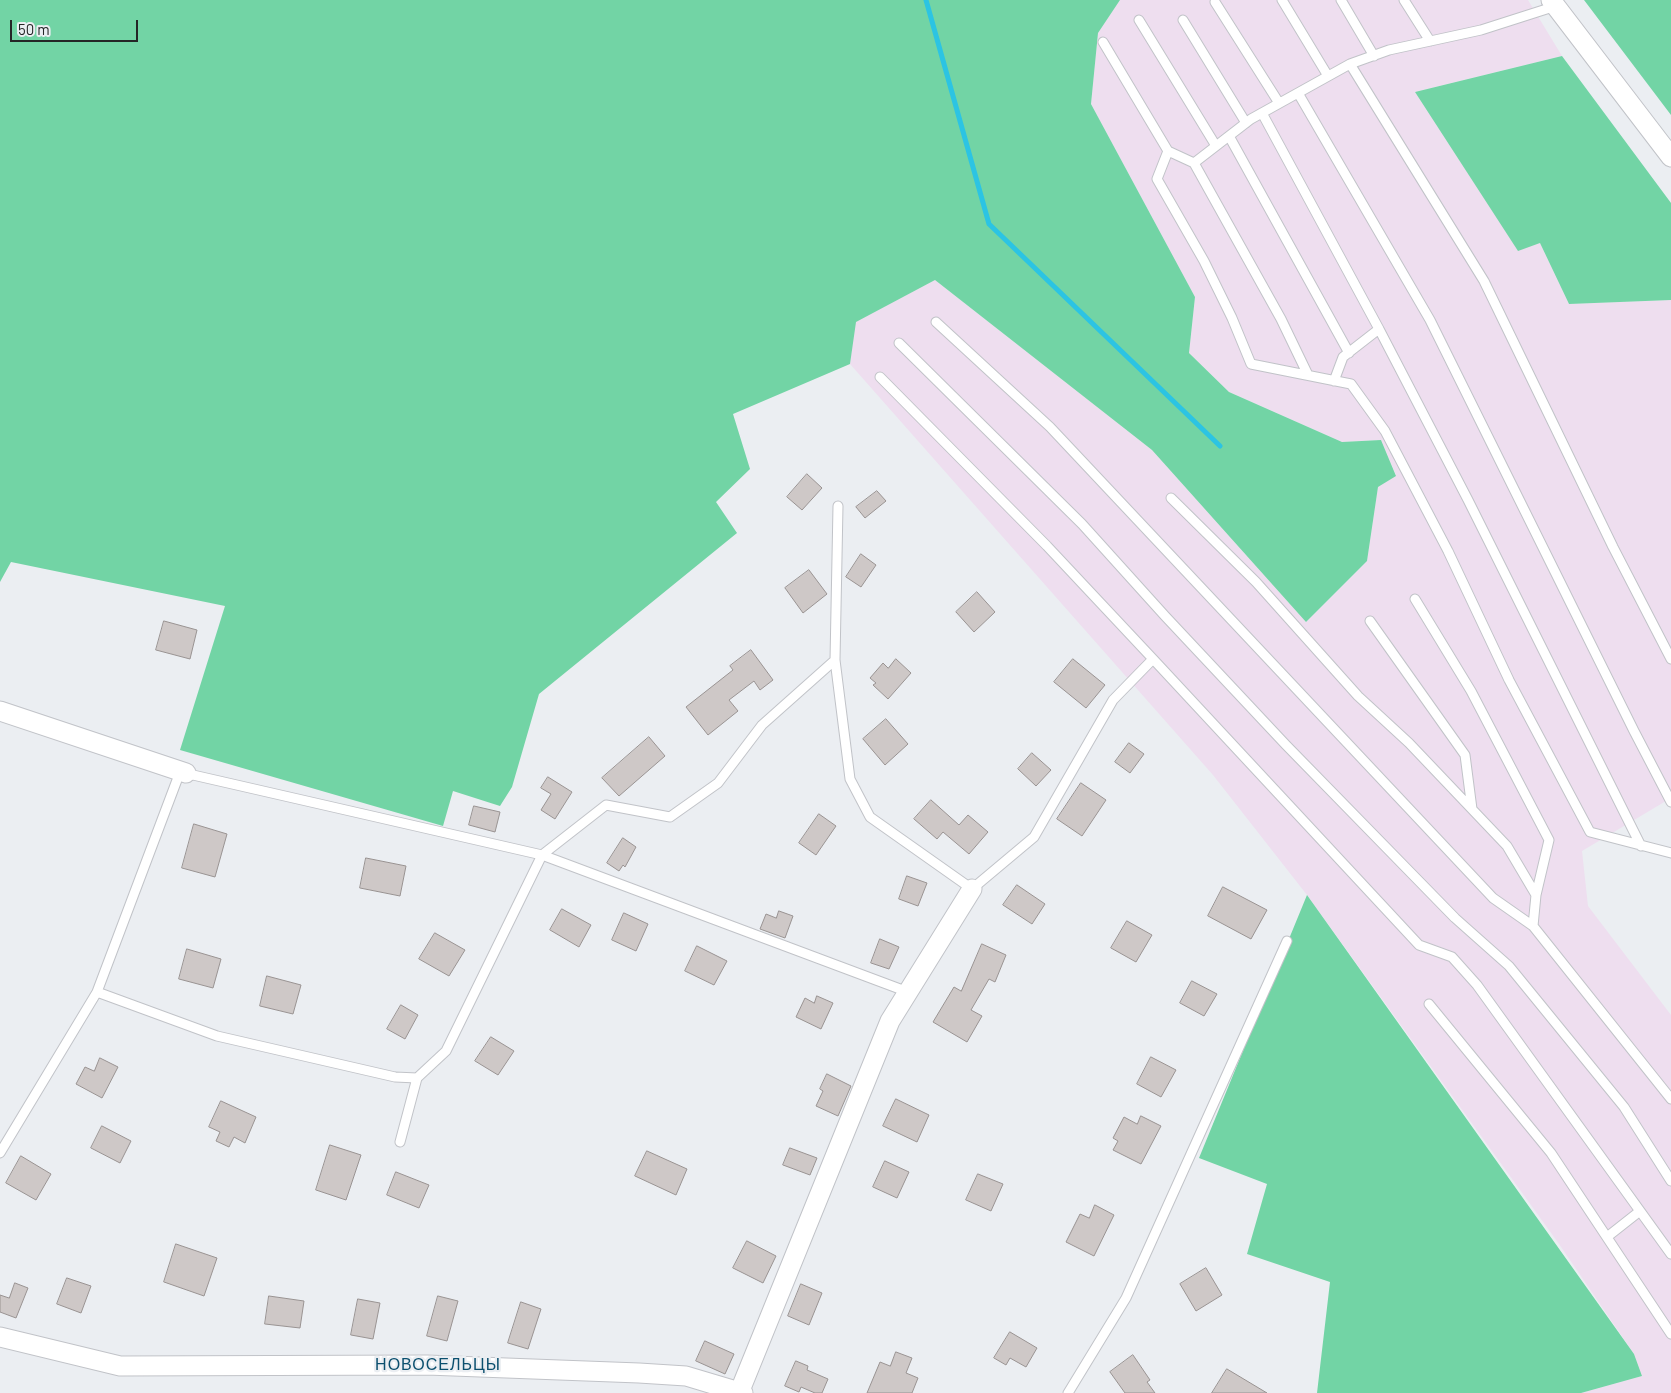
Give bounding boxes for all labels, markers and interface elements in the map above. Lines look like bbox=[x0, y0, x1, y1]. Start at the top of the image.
scale bar bbox=[12, 10, 140, 42]
text: 50 m bbox=[18, 20, 50, 38]
district label: НОВОСЕЛЬЦЫ bbox=[374, 1355, 502, 1375]

